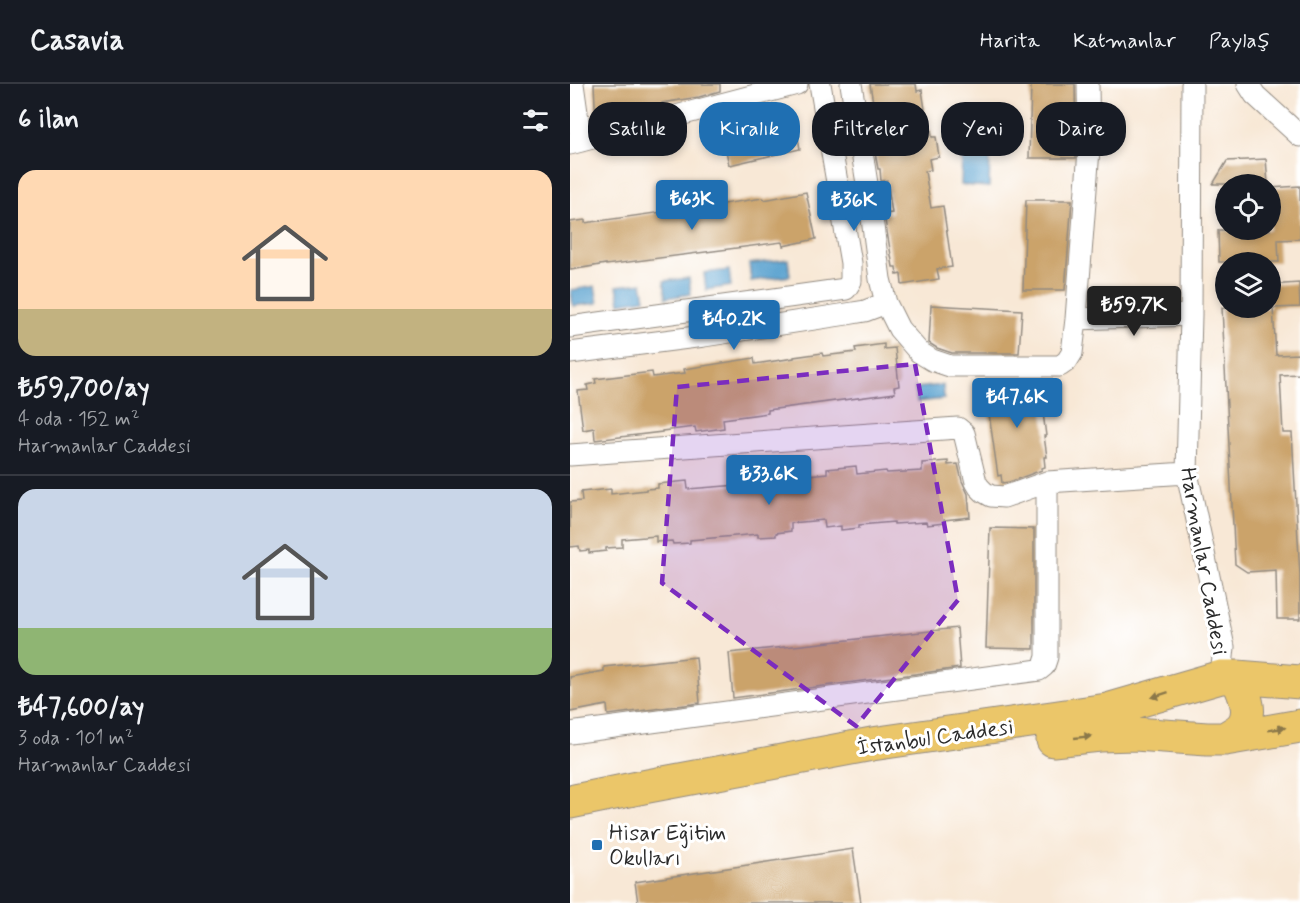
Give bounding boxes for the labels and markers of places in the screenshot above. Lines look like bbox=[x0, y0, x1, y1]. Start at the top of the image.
pin: ₺63K bbox=[656, 180, 728, 231]
pin: ₺36K bbox=[818, 181, 890, 232]
pin: ₺59.7K bbox=[1085, 286, 1183, 337]
pin: ₺40.2K bbox=[685, 300, 783, 351]
pin: ₺47.6K bbox=[968, 378, 1066, 429]
pin: ₺33.6K bbox=[720, 455, 818, 506]
place label: Hisar Eğitim Okulları bbox=[609, 820, 726, 873]
marker: Hisar Eğitim Okulları bbox=[590, 838, 604, 852]

